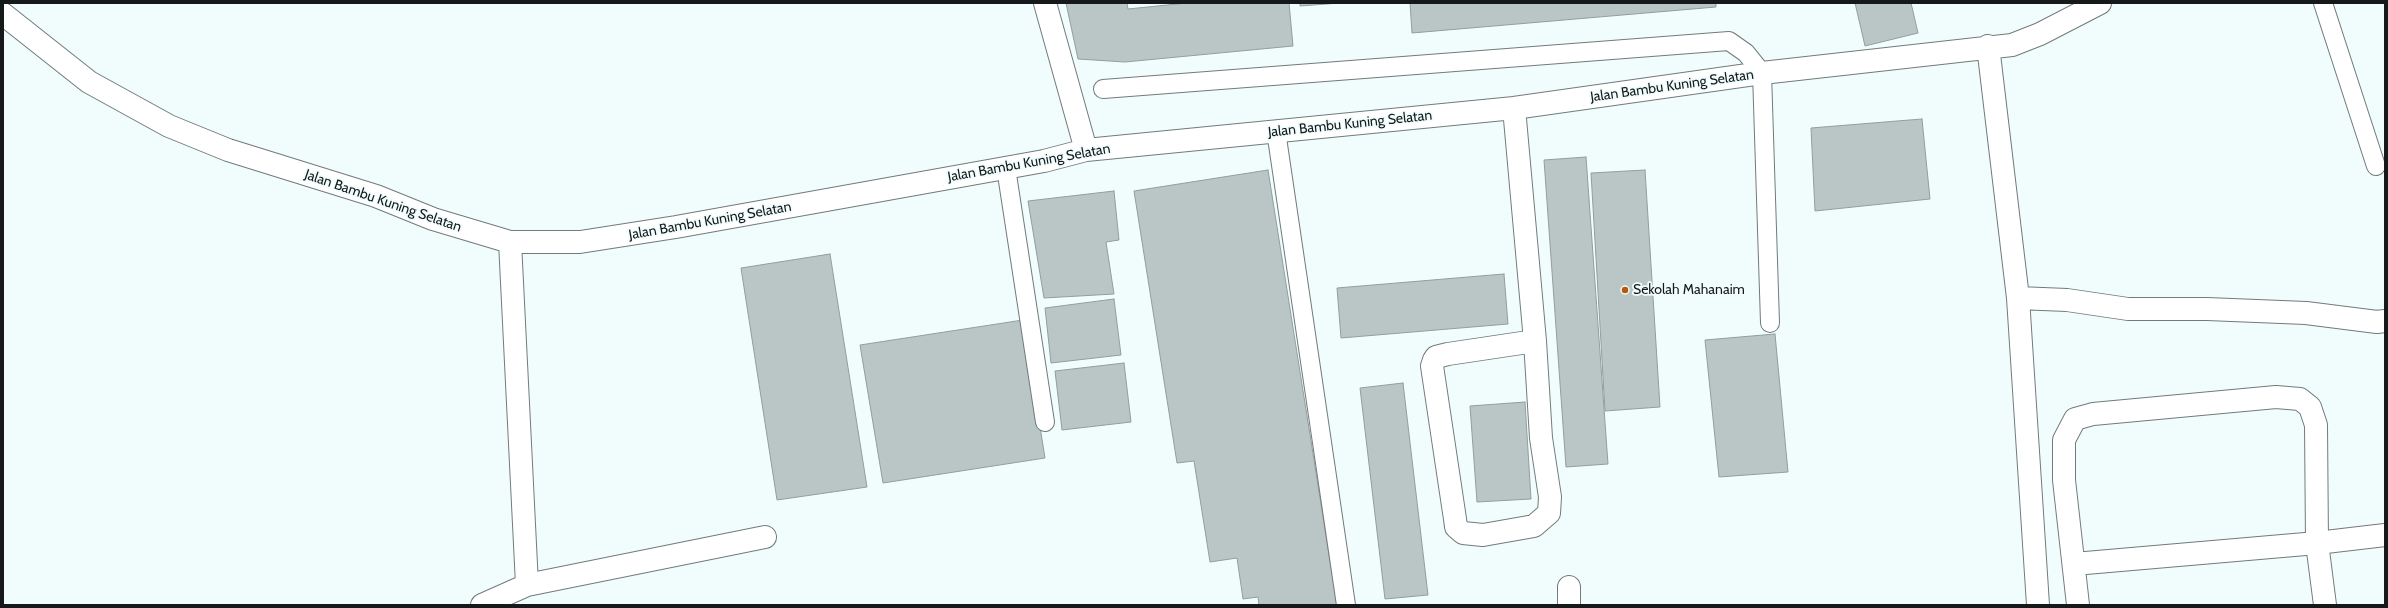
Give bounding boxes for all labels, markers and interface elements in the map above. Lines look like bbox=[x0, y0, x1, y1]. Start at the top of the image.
street label: Jalan Bambu Kuning Selatan bbox=[1589, 66, 1755, 106]
street label: Jalan Bambu Kuning Selatan bbox=[1267, 107, 1433, 141]
street label: Jalan Bambu Kuning Selatan bbox=[946, 140, 1112, 186]
street label: Jalan Bambu Kuning Selatan bbox=[302, 166, 464, 236]
street label: Jalan Bambu Kuning Selatan bbox=[627, 198, 793, 244]
place label: Sekolah Mahanaim bbox=[1633, 282, 1745, 298]
marker: Sekolah Mahanaim bbox=[1620, 285, 1630, 295]

